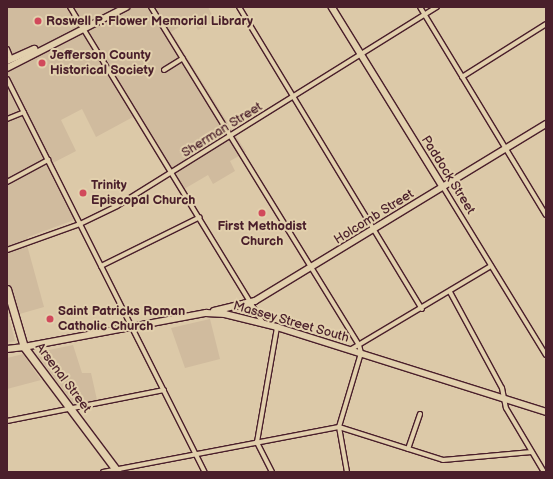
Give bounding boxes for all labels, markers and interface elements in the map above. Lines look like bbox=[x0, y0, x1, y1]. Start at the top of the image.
place label: Roswell P. Flower Memorial Library bbox=[46, 13, 253, 29]
marker: Roswell P. Flower Memorial Library bbox=[33, 16, 43, 26]
place label: Jefferson County Historical Society bbox=[50, 48, 154, 79]
marker: Jefferson County Historical Society bbox=[37, 58, 47, 68]
street label: Sherman Street bbox=[179, 99, 265, 161]
street label: Paddock Street bbox=[418, 133, 478, 217]
place label: Trinity Episcopal Church bbox=[91, 178, 195, 209]
street label: Holcomb Street bbox=[331, 186, 417, 248]
marker: Trinity Episcopal Church bbox=[78, 188, 88, 198]
marker: First Methodist Church bbox=[257, 208, 267, 218]
place label: First Methodist Church bbox=[217, 219, 307, 250]
street label: Massey Street South bbox=[231, 298, 351, 346]
place label: Saint Patricks Roman Catholic Church bbox=[58, 304, 185, 335]
marker: Saint Patricks Roman Catholic Church bbox=[45, 314, 55, 324]
street label: Arsenal Street bbox=[32, 340, 94, 416]

